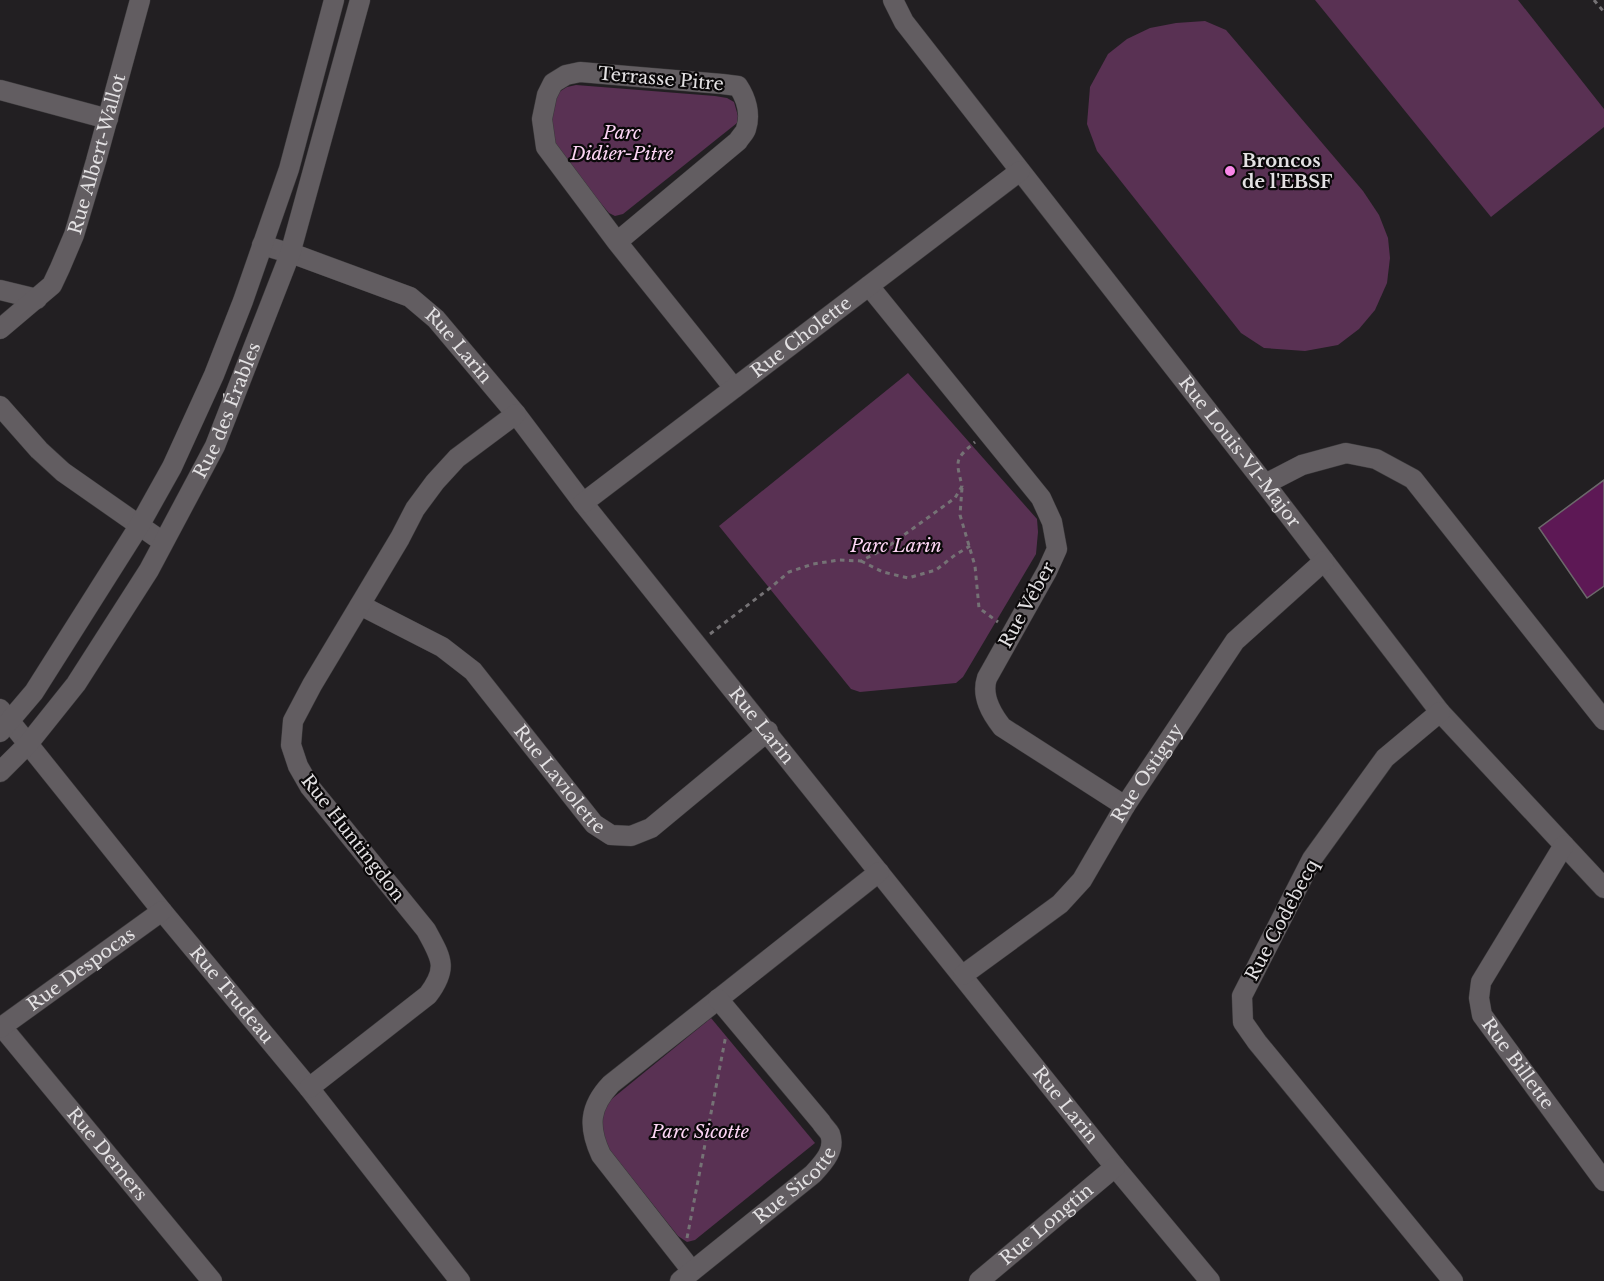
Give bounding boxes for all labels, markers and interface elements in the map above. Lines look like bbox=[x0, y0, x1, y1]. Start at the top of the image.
street label: Terrasse Pitre bbox=[597, 63, 725, 95]
street label: Rue Albert-Wallot bbox=[64, 71, 130, 237]
park label: Parc Didier-Pitre bbox=[569, 122, 674, 165]
place label: Broncos de l'EBSF bbox=[1242, 150, 1333, 193]
marker: Broncos de l'EBSF bbox=[1223, 164, 1237, 178]
street label: Rue Cholette bbox=[747, 292, 856, 382]
street label: Rue Larin bbox=[421, 304, 497, 388]
street label: Rue des Érables bbox=[189, 339, 265, 482]
street label: Rue Louis-VI-Major bbox=[1174, 372, 1306, 532]
park label: Parc Larin bbox=[849, 535, 942, 557]
street label: Rue Véber bbox=[994, 558, 1060, 652]
street label: Rue Larin bbox=[724, 683, 799, 769]
street label: Rue Ostiguy bbox=[1107, 719, 1188, 827]
street label: Rue Laviolette bbox=[509, 721, 609, 839]
street label: Rue Huntingdon bbox=[297, 770, 409, 906]
street label: Rue Codebecq bbox=[1241, 856, 1323, 984]
street label: Rue Despocas bbox=[23, 923, 139, 1016]
street label: Rue Trudeau bbox=[185, 942, 278, 1048]
street label: Rue Billette bbox=[1477, 1014, 1559, 1114]
street label: Rue Larin bbox=[1028, 1062, 1103, 1148]
street label: Rue Demers bbox=[62, 1103, 152, 1205]
park label: Parc Sicotte bbox=[650, 1121, 749, 1143]
street label: Rue Sicotte bbox=[749, 1144, 841, 1228]
street label: Rue Longtin bbox=[995, 1179, 1098, 1270]

